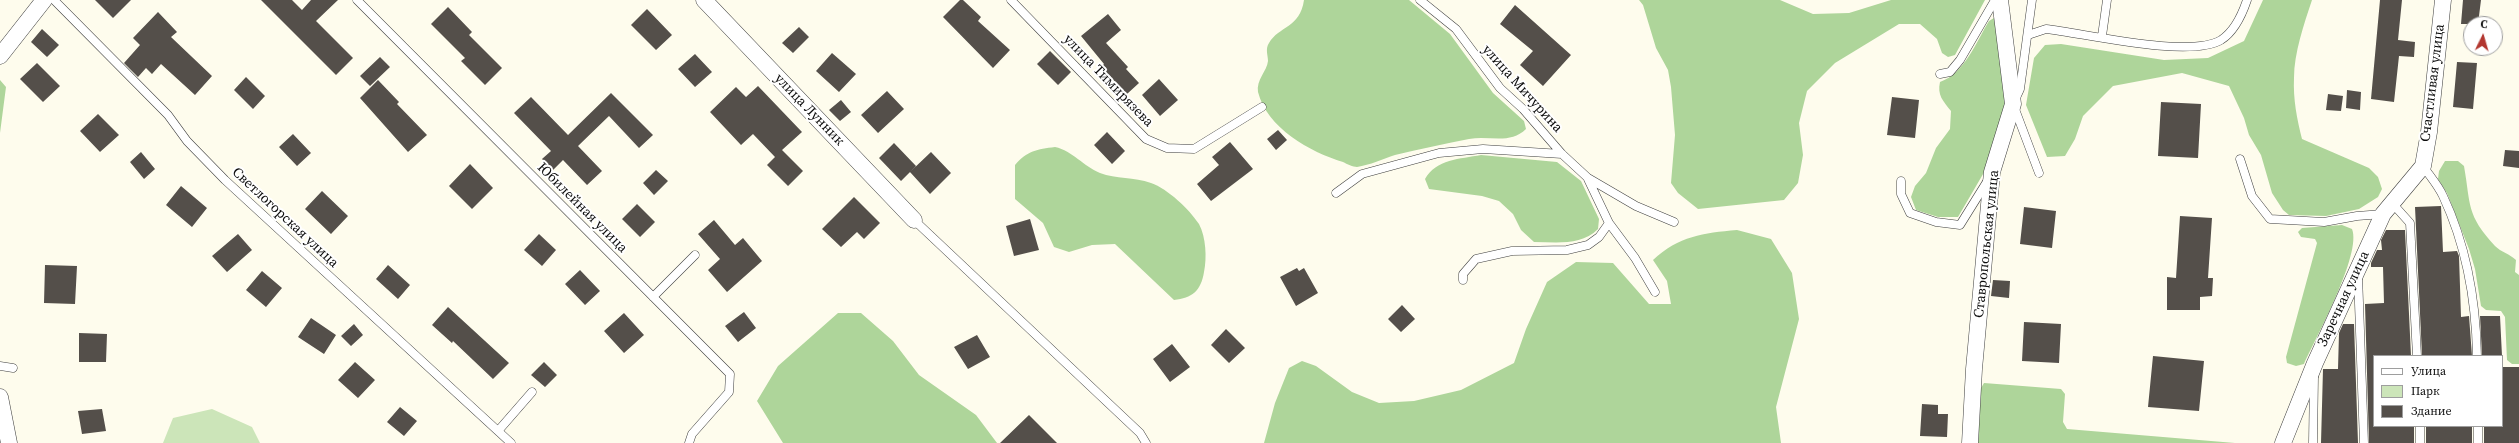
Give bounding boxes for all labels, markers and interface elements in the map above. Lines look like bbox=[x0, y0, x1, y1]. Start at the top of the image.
north arrow bbox=[2463, 16, 2503, 56]
text: С bbox=[2480, 17, 2488, 32]
street label: Счастливая улица bbox=[2417, 23, 2449, 143]
street label: улица Тимирязева bbox=[1060, 31, 1156, 131]
street label: улица Мичурина bbox=[1478, 42, 1566, 136]
street label: улица Лунник bbox=[770, 70, 848, 150]
street label: Юбилейная улица bbox=[533, 159, 631, 257]
street label: Светлогорская улица bbox=[228, 164, 342, 272]
street label: Ставропольская улица bbox=[1971, 169, 2003, 319]
street label: Заречная улица bbox=[2315, 249, 2373, 349]
legend bbox=[2373, 355, 2503, 427]
text: Улица bbox=[2411, 363, 2446, 379]
text: Парк bbox=[2411, 383, 2440, 399]
text: Здание bbox=[2411, 403, 2452, 419]

